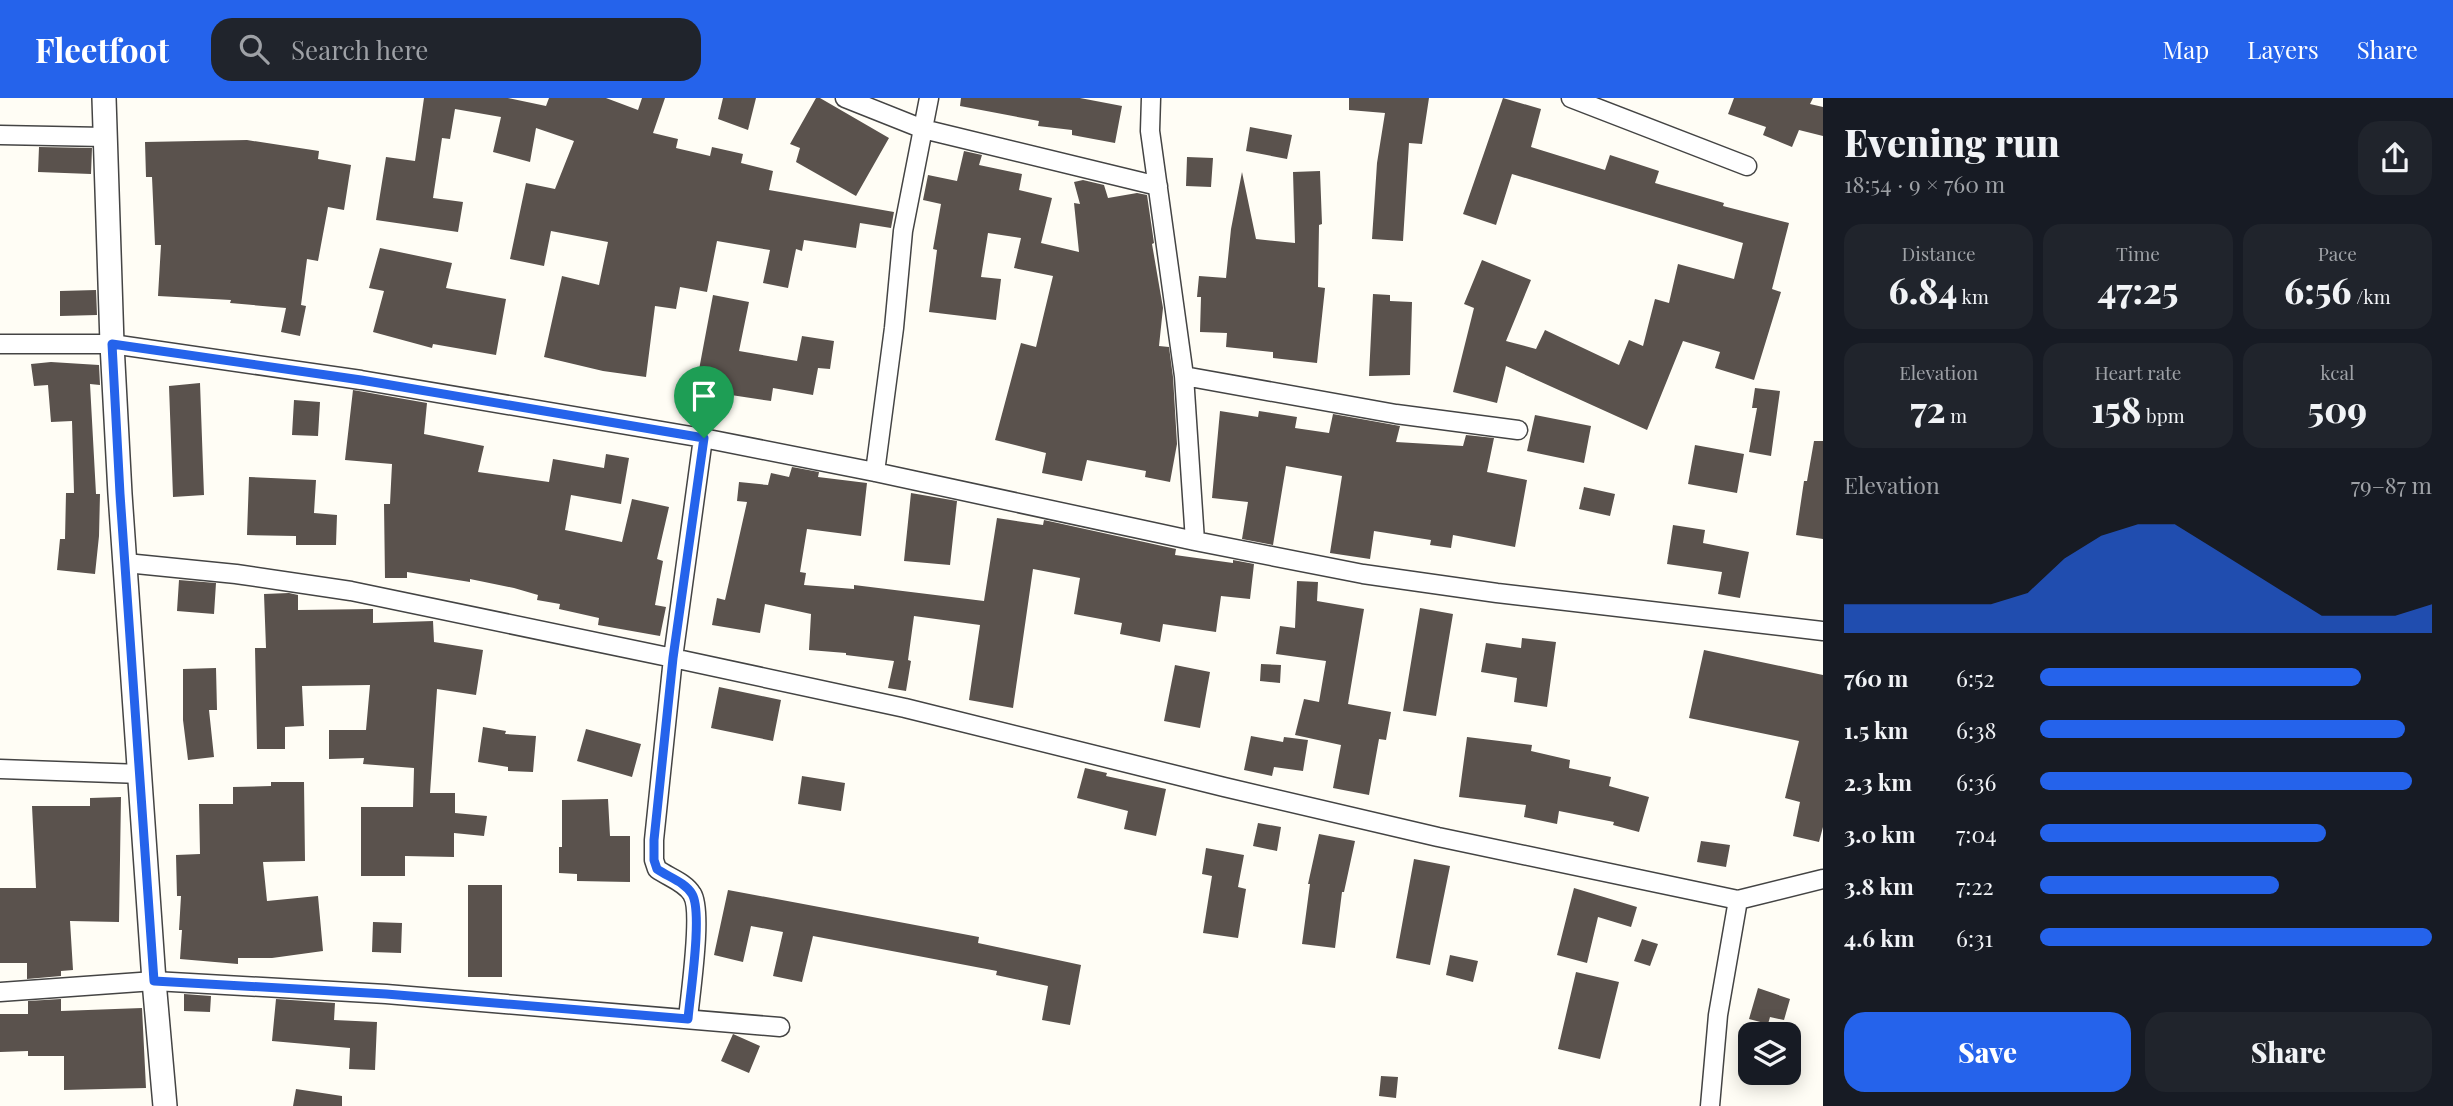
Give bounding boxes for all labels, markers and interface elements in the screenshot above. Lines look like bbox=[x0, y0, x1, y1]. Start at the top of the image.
search box bbox=[211, 18, 701, 81]
text: Fleetfoot bbox=[35, 27, 169, 71]
icon: search bbox=[235, 30, 273, 68]
text: Search here bbox=[291, 32, 428, 67]
text: Map bbox=[2163, 33, 2209, 65]
text: Layers bbox=[2247, 33, 2319, 65]
text: Share bbox=[2357, 33, 2418, 65]
text: Evening run bbox=[1844, 116, 2060, 167]
button: share bbox=[2358, 121, 2432, 195]
text: 18:54 · 9 × 760 m bbox=[1844, 168, 2005, 199]
text: Distance bbox=[1902, 240, 1976, 266]
text: Time bbox=[2116, 240, 2160, 266]
text: Pace bbox=[2318, 240, 2357, 266]
text: 6.84 bbox=[1889, 266, 1957, 313]
text: 47:25 bbox=[2098, 266, 2178, 313]
text: 6:56 bbox=[2284, 266, 2351, 313]
text: km bbox=[1957, 283, 1989, 309]
text: /km bbox=[2351, 283, 2391, 309]
text: Elevation bbox=[1899, 359, 1978, 385]
text: Heart rate bbox=[2095, 359, 2181, 385]
text: kcal bbox=[2320, 359, 2354, 385]
pin bbox=[674, 366, 734, 438]
icon: arrive bbox=[685, 377, 723, 415]
text: 72 bbox=[1910, 385, 1946, 432]
text: 158 bbox=[2091, 385, 2141, 432]
text: 509 bbox=[2308, 385, 2367, 432]
text: m bbox=[1946, 402, 1967, 428]
text: bpm bbox=[2141, 402, 2185, 428]
text: Elevation bbox=[1844, 469, 1940, 500]
text: 79–87 m bbox=[2351, 469, 2432, 500]
text: 760 m bbox=[1844, 662, 1908, 693]
text: 6:52 bbox=[1956, 662, 1995, 693]
text: 1.5 km bbox=[1844, 714, 1908, 745]
text: 6:38 bbox=[1956, 714, 1996, 745]
text: 2.3 km bbox=[1844, 766, 1912, 797]
text: 6:36 bbox=[1956, 766, 1996, 797]
text: 3.0 km bbox=[1844, 818, 1916, 849]
text: 7:04 bbox=[1956, 818, 1997, 849]
text: 3.8 km bbox=[1844, 870, 1914, 901]
text: 7:22 bbox=[1956, 870, 1994, 901]
text: 4.6 km bbox=[1844, 922, 1915, 953]
text: 6:31 bbox=[1956, 922, 1993, 953]
button: Save bbox=[1844, 1012, 2131, 1092]
button: Share bbox=[2145, 1012, 2432, 1092]
map controls bbox=[1738, 1022, 1801, 1085]
button: layers bbox=[1738, 1022, 1801, 1085]

